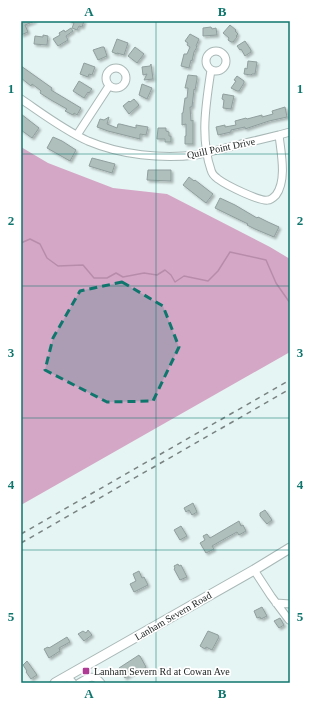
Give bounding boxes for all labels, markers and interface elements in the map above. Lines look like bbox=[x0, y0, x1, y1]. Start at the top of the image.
text: A bbox=[84, 4, 94, 19]
text: B bbox=[218, 4, 227, 19]
text: 1 bbox=[8, 81, 14, 96]
text: 1 bbox=[297, 81, 303, 96]
street label: Quill Point Drive bbox=[186, 135, 257, 161]
text: 2 bbox=[8, 213, 14, 228]
text: 2 bbox=[297, 213, 303, 228]
text: 3 bbox=[8, 345, 15, 360]
text: 3 bbox=[297, 345, 304, 360]
text: 4 bbox=[8, 477, 15, 492]
text: 4 bbox=[297, 477, 304, 492]
street label: Lanham Severn Road bbox=[133, 590, 213, 642]
text: 5 bbox=[8, 609, 15, 624]
text: 5 bbox=[297, 609, 304, 624]
marker: Lanham Severn Rd at Cowan Ave bbox=[81, 666, 91, 676]
place label: Lanham Severn Rd at Cowan Ave bbox=[94, 666, 230, 677]
text: A bbox=[84, 686, 94, 701]
text: B bbox=[218, 686, 227, 701]

